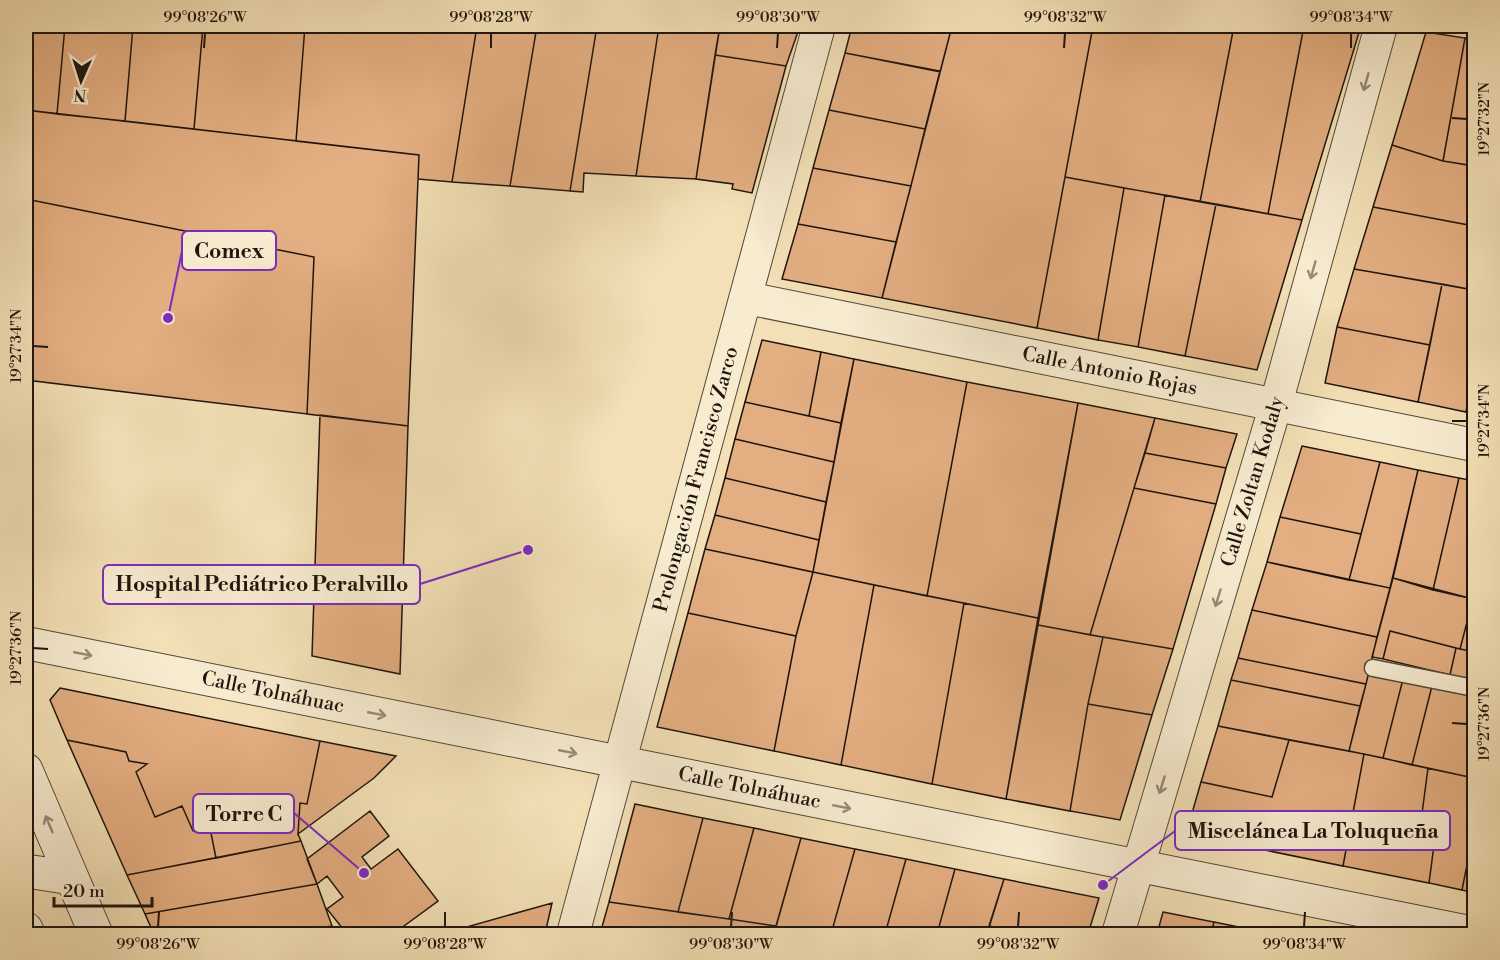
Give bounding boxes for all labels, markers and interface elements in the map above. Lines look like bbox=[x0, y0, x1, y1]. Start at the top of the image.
text: 99°08'26"W bbox=[163, 8, 247, 27]
text: 99°08'28"W bbox=[449, 8, 533, 27]
text: 99°08'30"W bbox=[736, 8, 820, 27]
text: 99°08'32"W bbox=[1024, 8, 1107, 27]
text: 99°08'34"W bbox=[1309, 8, 1393, 27]
north arrow bbox=[51, 51, 111, 111]
one-way arrow bbox=[1360, 72, 1371, 91]
text: 19°27'32"N bbox=[1475, 82, 1494, 156]
text: N bbox=[73, 85, 87, 105]
callout: Comex bbox=[182, 231, 276, 270]
text: Comex bbox=[194, 239, 265, 265]
one-way arrow bbox=[1307, 260, 1318, 279]
text: 19°27'34"N bbox=[7, 309, 26, 383]
street label: Calle Antonio Rojas bbox=[1020, 341, 1199, 401]
street label: Prolongación Francisco Zarco bbox=[648, 344, 744, 615]
text: 19°27'34"N bbox=[1475, 384, 1494, 458]
street label: Calle Zoltan Kodaly bbox=[1216, 393, 1290, 570]
callout: Hospital Pediátrico Peralvillo bbox=[103, 565, 420, 604]
text: Hospital Pediátrico Peralvillo bbox=[116, 572, 408, 598]
one-way arrow bbox=[1212, 588, 1223, 607]
text: 19°27'36"N bbox=[7, 611, 26, 685]
one-way arrow bbox=[73, 649, 92, 660]
street label: Calle Tolnáhuac bbox=[200, 666, 347, 719]
text: 19°27'36"N bbox=[1475, 687, 1494, 761]
one-way arrow bbox=[367, 709, 386, 720]
one-way arrow bbox=[558, 747, 577, 759]
street label: Calle Tolnáhuac bbox=[676, 761, 823, 814]
one-way arrow bbox=[1156, 775, 1167, 794]
callout: Torre C bbox=[193, 794, 294, 833]
text: Torre C bbox=[206, 802, 282, 828]
one-way arrow bbox=[831, 802, 851, 813]
callout: Miscelánea La Toluqueña bbox=[1175, 811, 1450, 850]
one-way arrow bbox=[42, 815, 53, 833]
text: Miscelánea La Toluqueña bbox=[1187, 819, 1439, 845]
scale bar bbox=[54, 870, 152, 908]
text: 20 m bbox=[63, 880, 105, 903]
text: 99°08'26"W bbox=[116, 935, 200, 954]
text: 99°08'28"W bbox=[403, 935, 487, 954]
text: 99°08'30"W bbox=[689, 935, 773, 954]
text: 99°08'32"W bbox=[977, 935, 1060, 954]
text: 99°08'34"W bbox=[1262, 935, 1346, 954]

